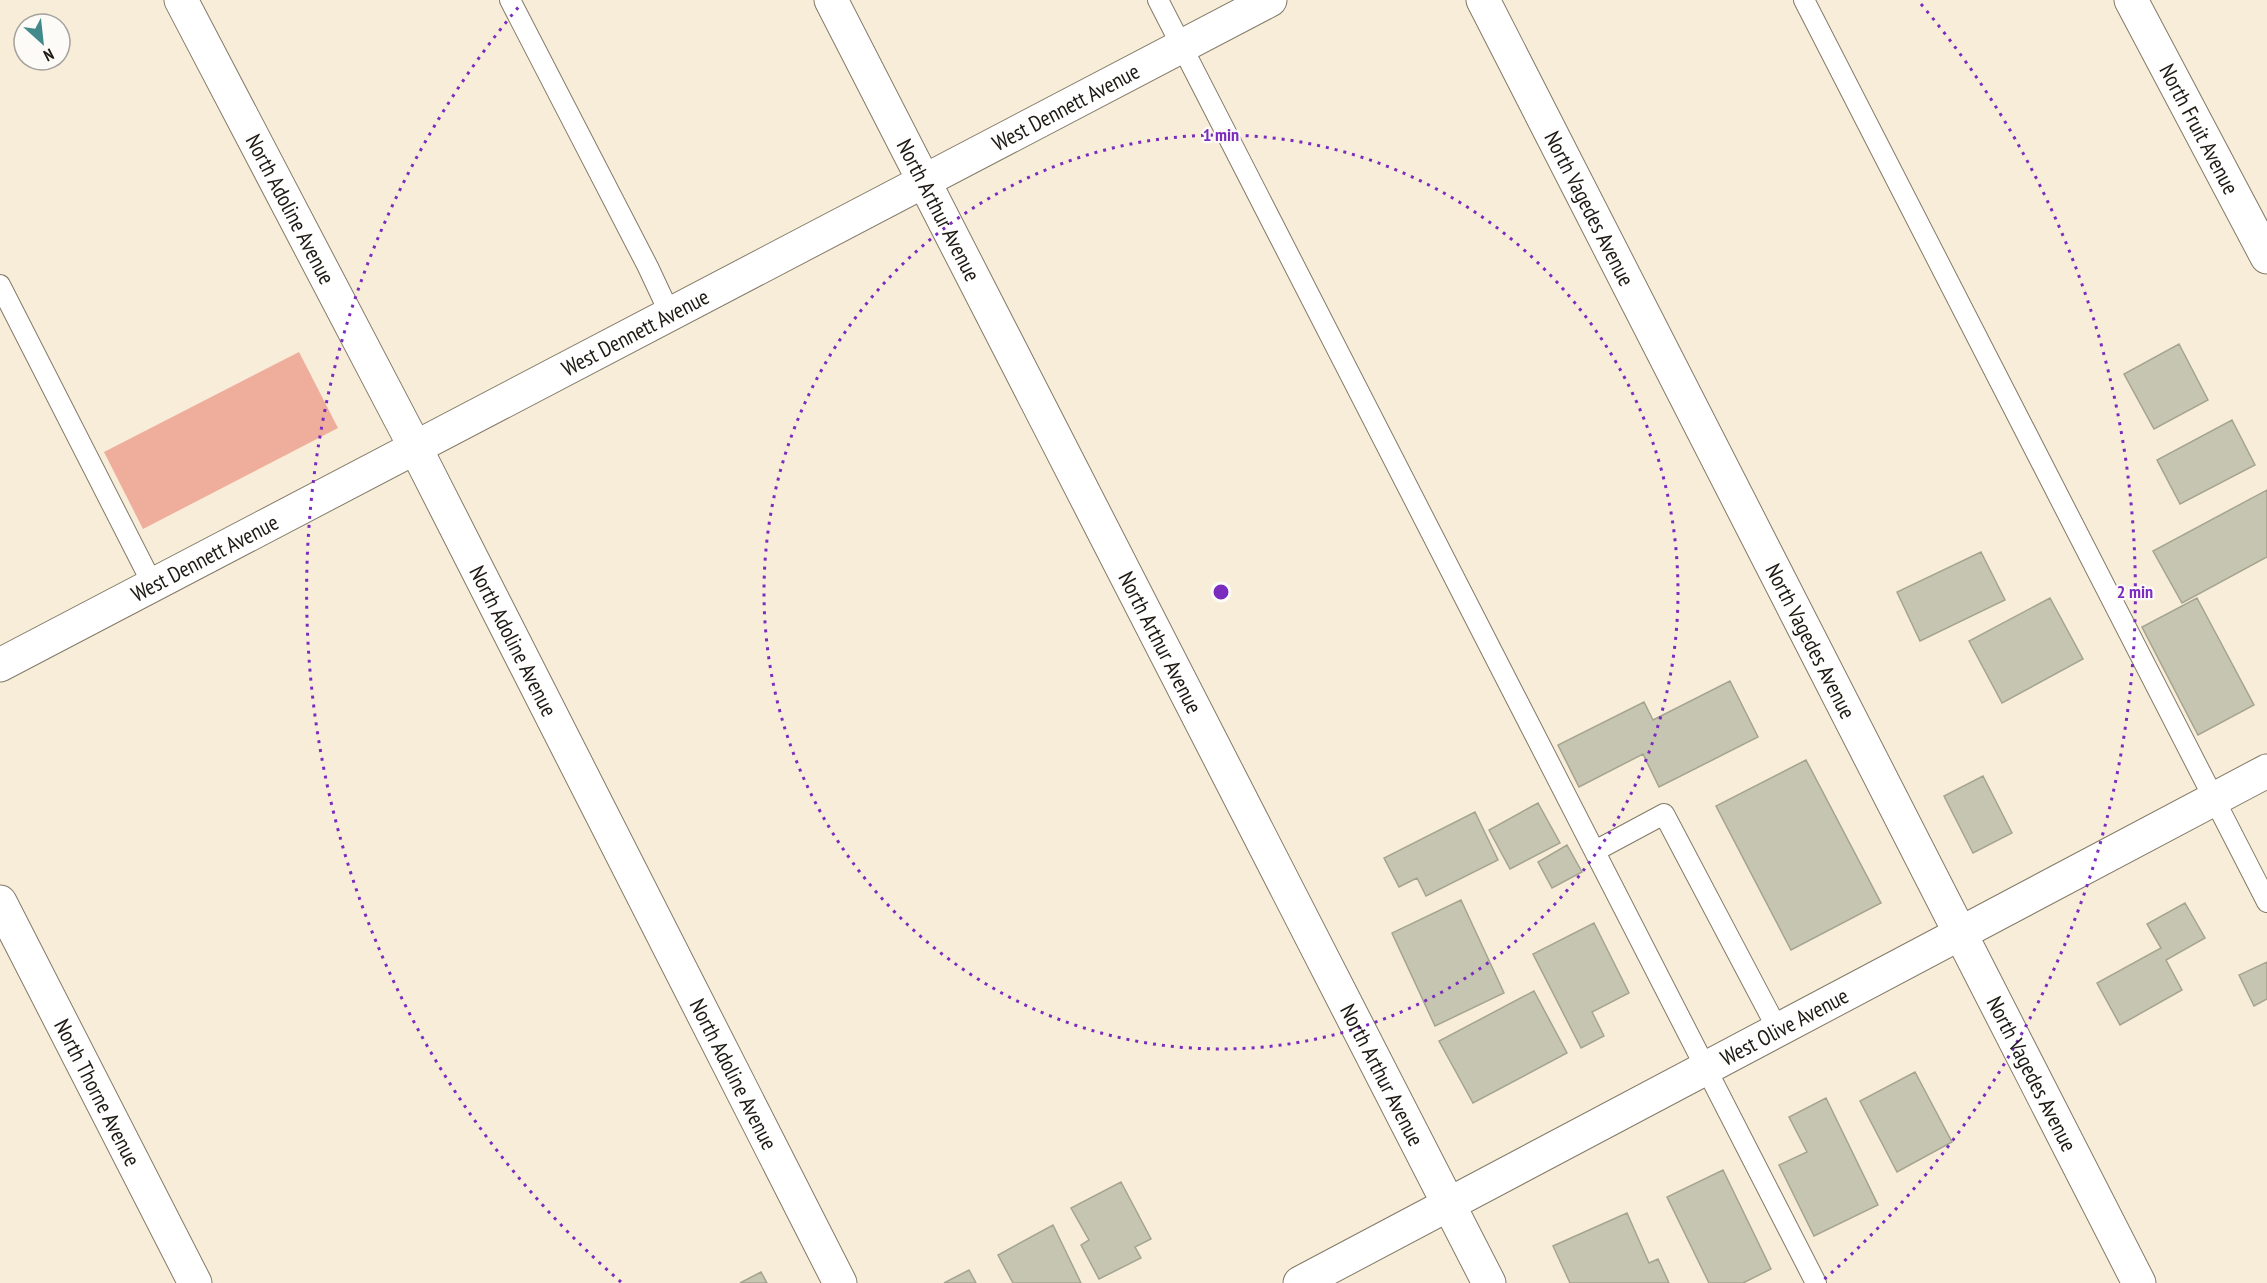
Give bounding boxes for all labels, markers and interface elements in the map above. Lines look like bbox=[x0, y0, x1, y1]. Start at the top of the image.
north arrow bbox=[12, 12, 72, 72]
text: N bbox=[40, 44, 57, 66]
street label: West Dennett Avenue bbox=[987, 57, 1144, 157]
street label: North Fruit Avenue bbox=[2153, 59, 2245, 199]
text: 1 min bbox=[1203, 123, 1239, 146]
street label: North Vagedes Avenue bbox=[1538, 126, 1641, 291]
street label: North Adoline Avenue bbox=[240, 129, 341, 289]
street label: North Arthur Avenue bbox=[891, 134, 987, 286]
street label: West Dennett Avenue bbox=[557, 282, 714, 382]
street label: West Dennett Avenue bbox=[126, 508, 283, 608]
street label: North Vagedes Avenue bbox=[1760, 559, 1862, 723]
street label: North Adoline Avenue bbox=[464, 561, 564, 721]
street label: North Arthur Avenue bbox=[1112, 567, 1208, 718]
text: 2 min bbox=[2117, 580, 2153, 603]
centre of rings bbox=[1211, 582, 1231, 602]
street label: West Olive Avenue bbox=[1716, 981, 1853, 1072]
street label: North Vagedes Avenue bbox=[1981, 992, 2083, 1156]
street label: North Adoline Avenue bbox=[684, 994, 784, 1154]
street label: North Arthur Avenue bbox=[1334, 999, 1430, 1151]
street label: North Thorne Avenue bbox=[48, 1014, 147, 1171]

